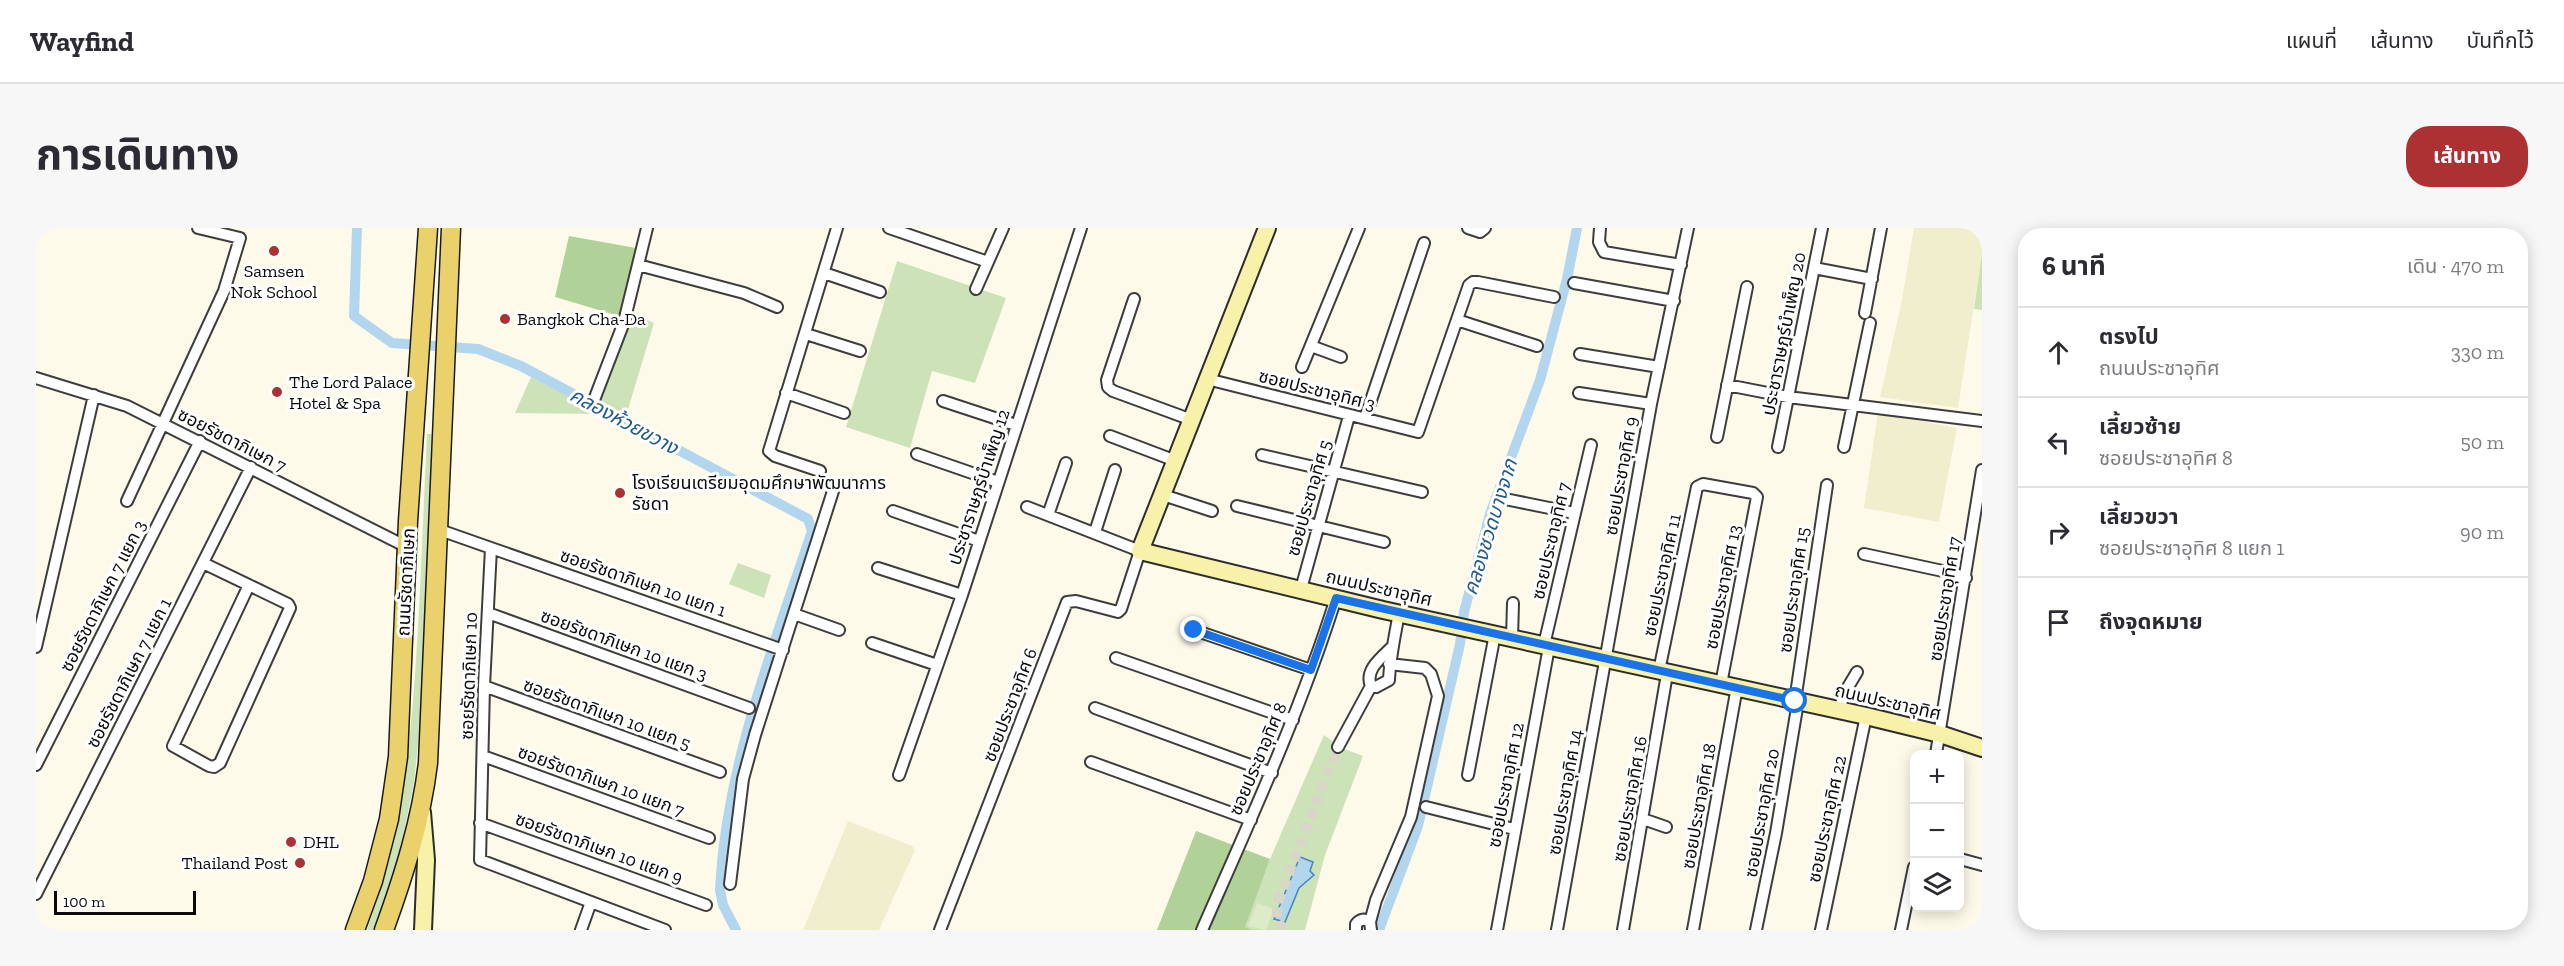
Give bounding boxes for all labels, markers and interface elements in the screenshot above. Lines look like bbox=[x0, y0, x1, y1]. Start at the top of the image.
text: Wayfind bbox=[30, 25, 134, 58]
text: แผนที่ bbox=[2286, 28, 2337, 53]
text: เส้นทาง bbox=[2370, 28, 2434, 53]
text: บันทึกไว้ bbox=[2467, 28, 2534, 53]
button: เส้นทาง bbox=[2406, 126, 2528, 187]
text: การเดินทาง bbox=[36, 129, 239, 180]
marker: Samsen Nok School bbox=[267, 244, 281, 258]
street label: ประชาราษฎร์บำเพ็ญ 20 bbox=[1757, 250, 1811, 418]
text: 6 นาที bbox=[2042, 250, 2106, 282]
text: เดิน · 470 m bbox=[2407, 254, 2504, 278]
place label: Samsen Nok School bbox=[231, 260, 318, 303]
place label: Bangkok Cha-Da bbox=[517, 308, 646, 330]
marker: Bangkok Cha-Da bbox=[498, 312, 512, 326]
text: ตรงไป bbox=[2099, 323, 2159, 350]
icon: ahead bbox=[2042, 336, 2075, 369]
text: 330 m bbox=[2451, 340, 2504, 364]
text: ถนนประชาอุทิศ bbox=[2099, 356, 2220, 380]
street label: ซอยประชาอุทิศ 3 bbox=[1256, 365, 1378, 415]
place label: The Lord Palace Hotel & Spa bbox=[289, 371, 413, 414]
water label: คลองห้วยขวาง bbox=[566, 382, 683, 460]
marker: The Lord Palace Hotel & Spa bbox=[270, 385, 284, 399]
street label: ซอยรัชดาภิเษก 7 bbox=[174, 403, 290, 477]
street label: ประชาราษฎร์บำเพ็ญ 12 bbox=[943, 406, 1015, 568]
text: เลี้ยวซ้าย bbox=[2099, 413, 2181, 440]
street label: ซอยประชาอุทิศ 9 bbox=[1600, 415, 1642, 537]
icon: left bbox=[2042, 426, 2075, 459]
text: 50 m bbox=[2460, 430, 2504, 454]
street label: ซอยประชาอุทิศ 5 bbox=[1282, 437, 1336, 559]
text: ซอยประชาอุทิศ 8 bbox=[2099, 446, 2233, 470]
water label: คลองชวดบางจาก bbox=[1458, 455, 1522, 598]
place label: โรงเรียนเตรียมอุดมศึกษาพัฒนาการ รัชดา bbox=[632, 472, 886, 515]
street label: ซอยประชาอุทิศ 7 bbox=[1527, 480, 1575, 602]
marker: โรงเรียนเตรียมอุดมศึกษาพัฒนาการ รัชดา bbox=[613, 486, 627, 500]
text: เลี้ยวขวา bbox=[2099, 503, 2179, 530]
street label: ซอยประชาอุทิศ 11 bbox=[1638, 512, 1686, 638]
street label: ซอยรัชดาภิเษก 7 แยก 3 bbox=[55, 516, 151, 675]
icon: right bbox=[2042, 516, 2075, 549]
text: 90 m bbox=[2460, 520, 2504, 544]
street label: ซอยประชาอุทิศ 13 bbox=[1700, 523, 1746, 651]
street label: ซอยประชาอุทิศ 15 bbox=[1774, 526, 1814, 654]
street label: ถนนรัชดาภิเษก bbox=[392, 527, 420, 637]
street label: ซอยประชาอุทิศ 17 bbox=[1924, 535, 1966, 663]
text: ซอยประชาอุทิศ 8 แยก 1 bbox=[2099, 536, 2284, 560]
street label: ซอยรัชดาภิเษก 10 แยก 1 bbox=[557, 544, 729, 622]
street label: ถนนประชาอุทิศ bbox=[1324, 565, 1434, 611]
street label: ซอยรัชดาภิเษก 7 แยก 1 bbox=[82, 594, 176, 752]
street label: ซอยรัชดาภิเษก 10 แยก 3 bbox=[538, 605, 711, 685]
icon: arrive bbox=[2042, 606, 2075, 639]
text: ถึงจุดหมาย bbox=[2099, 608, 2203, 635]
street label: ซอยรัชดาภิเษก 10 bbox=[456, 612, 482, 740]
route end bbox=[1180, 616, 1206, 642]
street label: ซอยประชาอุทิศ 6 bbox=[978, 645, 1042, 765]
street label: ซอยรัชดาภิเษก 10 แยก 5 bbox=[520, 674, 694, 754]
street label: ถนนประชาอุทิศ bbox=[1833, 679, 1943, 725]
route start bbox=[1781, 687, 1807, 713]
street label: ซอยประชาอุทิศ 8 bbox=[1224, 699, 1292, 819]
street label: ซอยประชาอุทิศ 12 bbox=[1483, 721, 1529, 849]
street label: ซอยประชาอุทิศ 14 bbox=[1543, 727, 1587, 857]
street label: ซอยประชาอุทิศ 16 bbox=[1608, 734, 1652, 864]
street label: ซอยรัชดาภิเษก 10 แยก 7 bbox=[515, 741, 688, 822]
street label: ซอยประชาอุทิศ 18 bbox=[1677, 741, 1721, 871]
street label: ซอยประชาอุทิศ 20 bbox=[1740, 747, 1784, 879]
map controls bbox=[1910, 750, 1964, 912]
button: + bbox=[1910, 750, 1964, 804]
street label: ซอยประชาอุทิศ 22 bbox=[1803, 754, 1851, 884]
button: − bbox=[1910, 804, 1964, 858]
street label: ซอยรัชดาภิเษก 10 แยก 9 bbox=[512, 807, 686, 889]
place label: DHL bbox=[303, 831, 339, 853]
marker: DHL bbox=[284, 835, 298, 849]
place label: Thailand Post bbox=[182, 852, 288, 874]
marker: Thailand Post bbox=[293, 856, 307, 870]
button: layers bbox=[1910, 858, 1964, 912]
scale bar bbox=[54, 888, 196, 916]
text: 100 m bbox=[63, 892, 105, 911]

